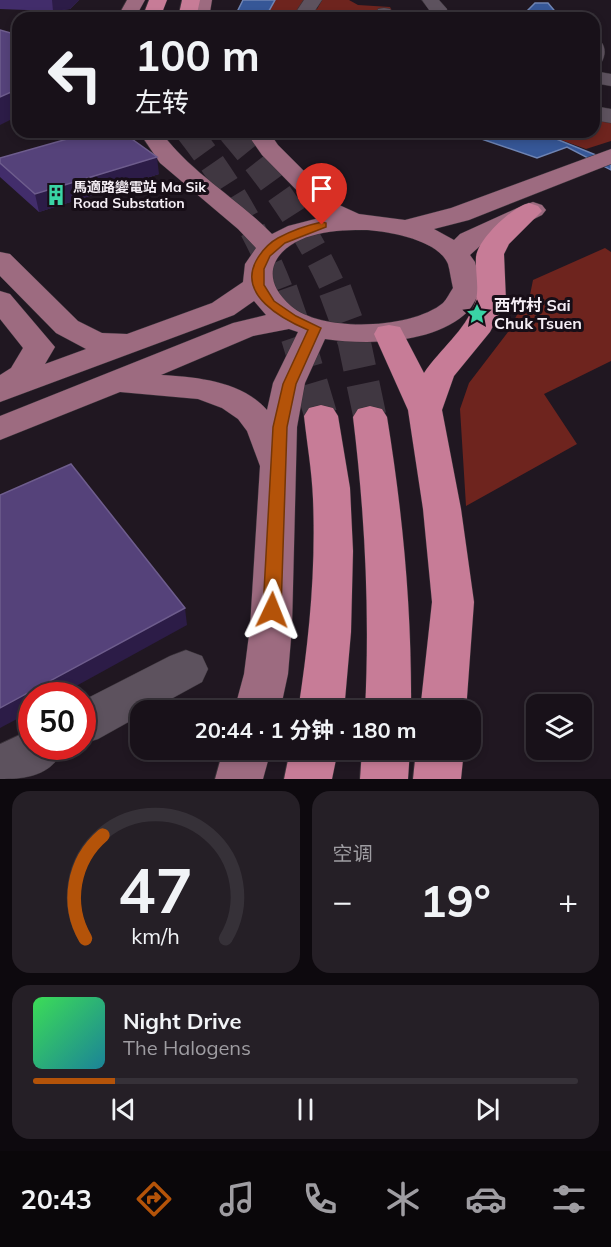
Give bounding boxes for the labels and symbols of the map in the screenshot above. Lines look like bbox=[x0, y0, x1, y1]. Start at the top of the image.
pin bbox=[296, 163, 347, 225]
place label: 馬適路變電站 Ma Sik Road Substation bbox=[73, 178, 206, 212]
building icon: 馬適路變電站 Ma Sik Road Substation bbox=[44, 183, 68, 207]
place label: 西竹村 Sai Chuk Tsuen bbox=[494, 295, 582, 333]
place icon: 西竹村 Sai Chuk Tsuen bbox=[465, 302, 489, 326]
position arrow bbox=[240, 578, 304, 642]
speed limit sign: 50 bbox=[18, 682, 96, 760]

